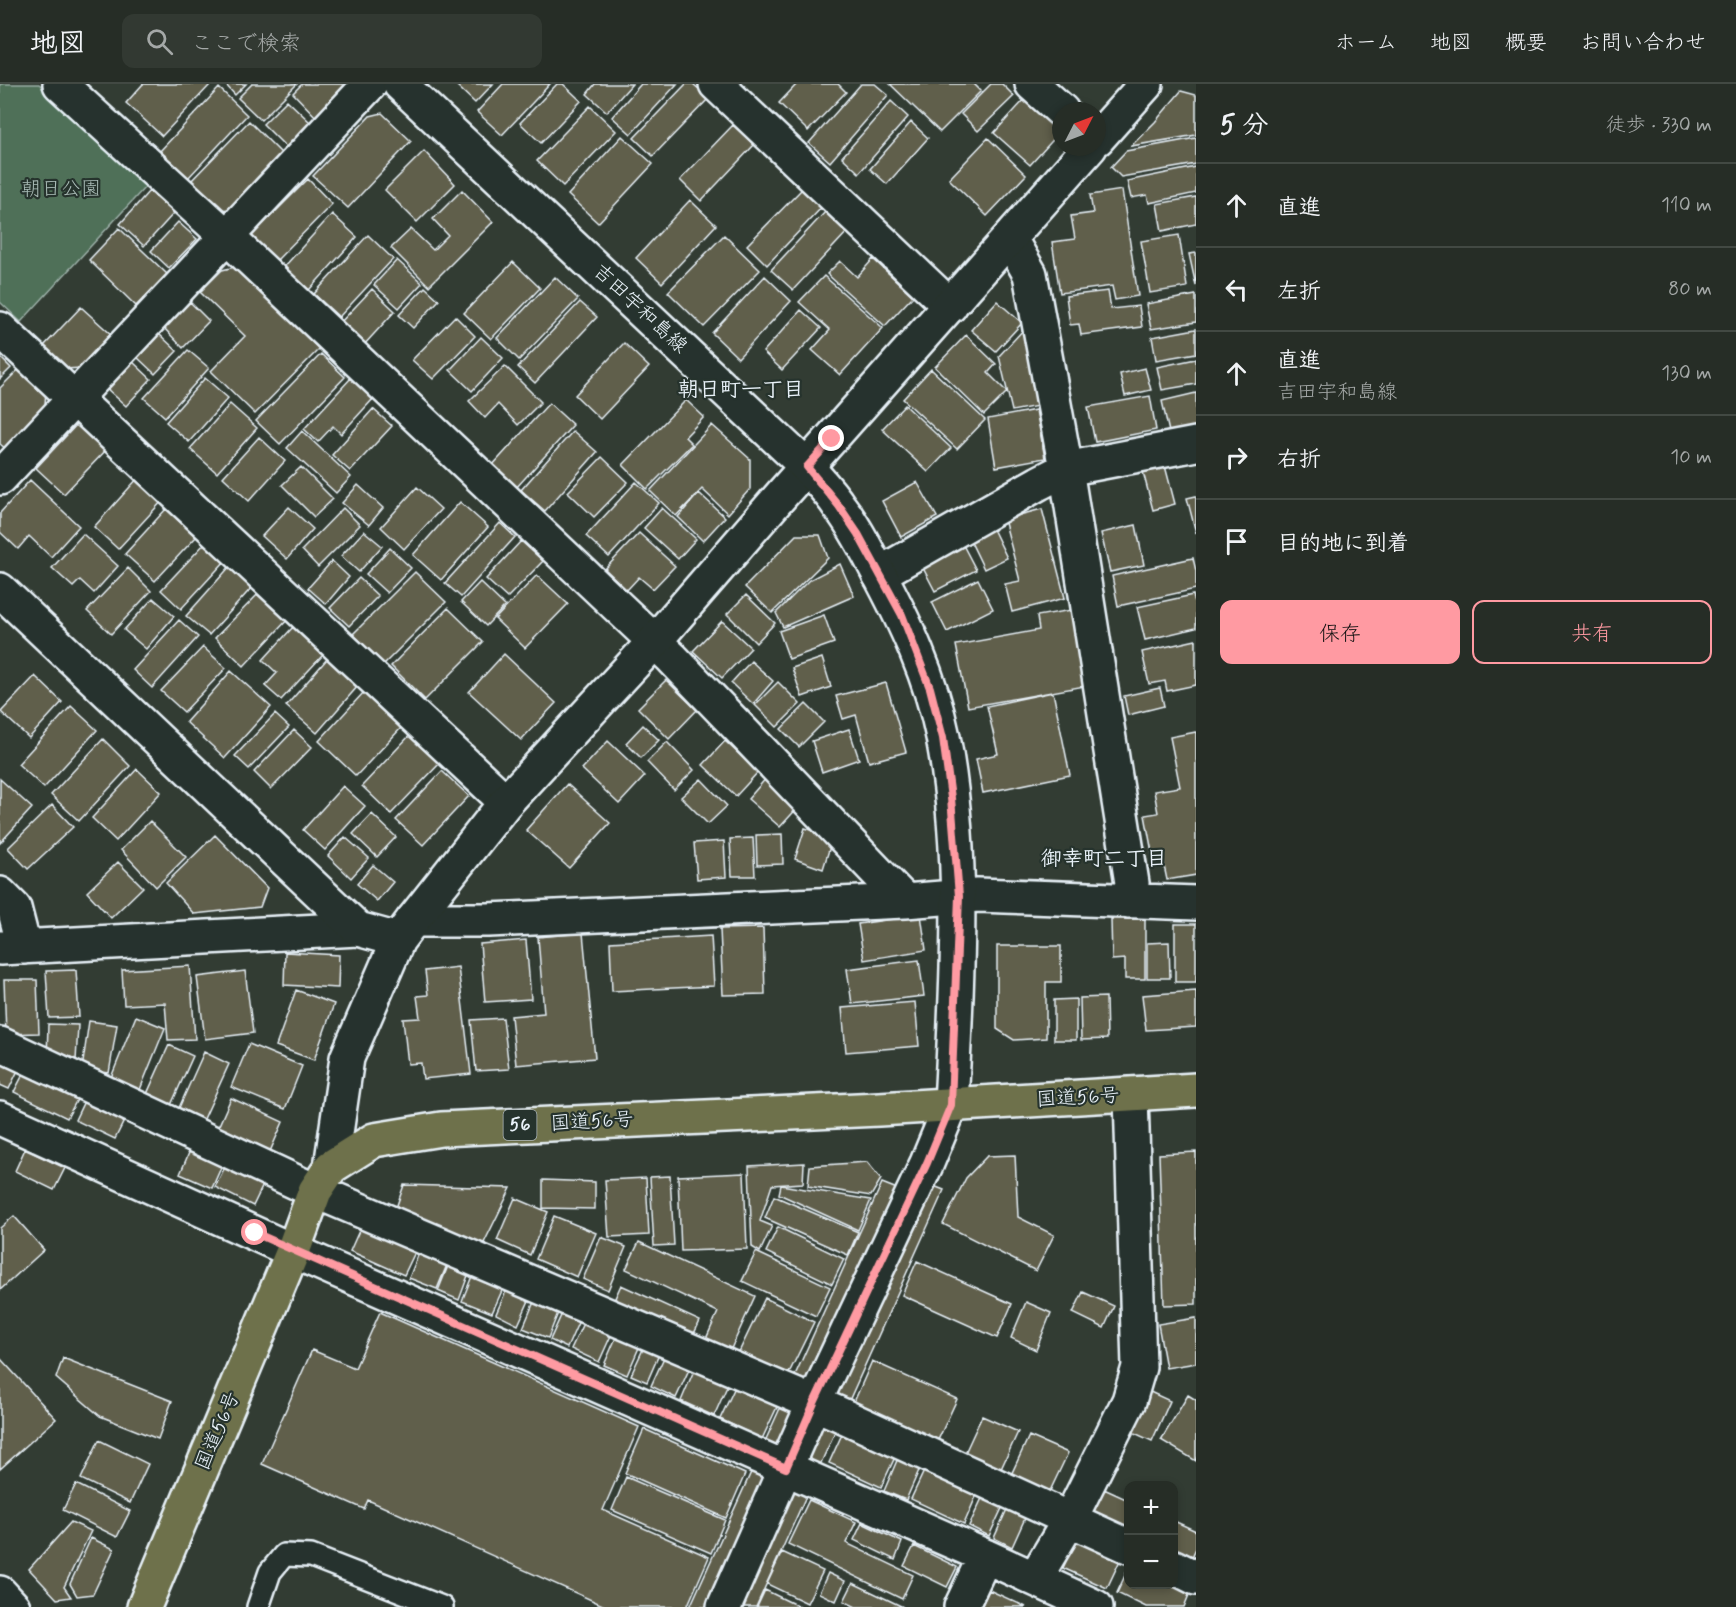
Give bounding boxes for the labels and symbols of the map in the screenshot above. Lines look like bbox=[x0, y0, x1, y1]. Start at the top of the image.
north arrow bbox=[1052, 102, 1106, 156]
park label: 朝日公園 bbox=[21, 176, 101, 203]
street label: 吉田宇和島線 bbox=[587, 258, 693, 360]
district label: 朝日町一丁目 bbox=[678, 376, 804, 404]
route end bbox=[818, 425, 844, 451]
district label: 御幸町二丁目 bbox=[1041, 845, 1167, 873]
street label: 国道56号 bbox=[1036, 1082, 1120, 1114]
street label: 国道56号 bbox=[550, 1106, 634, 1138]
road number: 56 bbox=[504, 1110, 536, 1140]
route start bbox=[241, 1219, 267, 1245]
street label: 国道56号 bbox=[189, 1387, 247, 1475]

